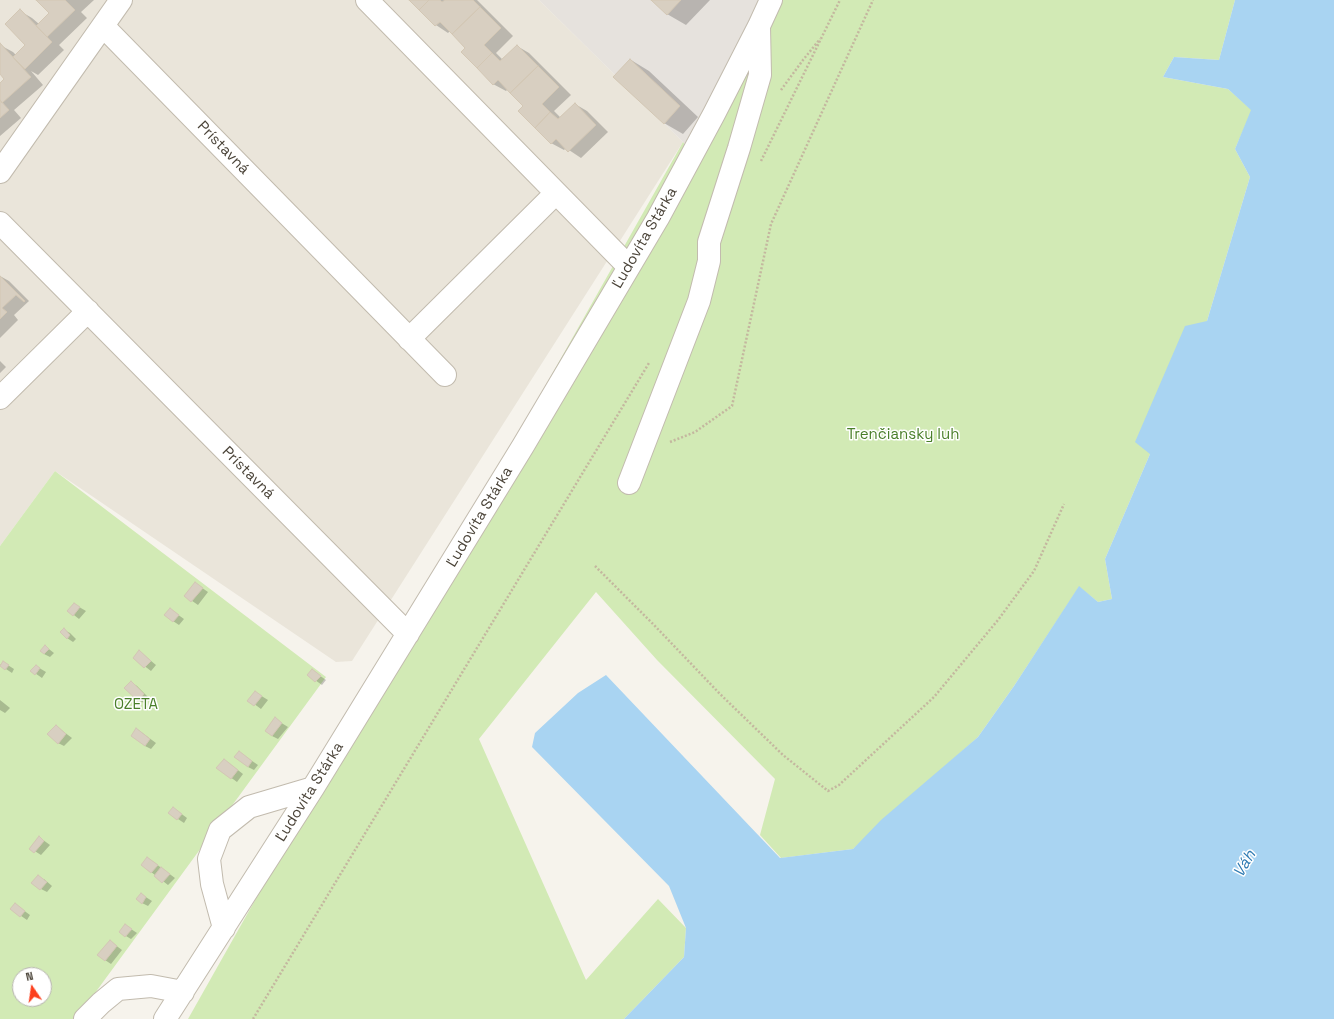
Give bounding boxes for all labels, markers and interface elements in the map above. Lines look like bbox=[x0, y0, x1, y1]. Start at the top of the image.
street label: Prístavná bbox=[193, 118, 253, 178]
street label: Ľudovíta Stárka bbox=[609, 184, 681, 292]
park label: Trenčiansky luh bbox=[847, 426, 959, 444]
street label: Prístavná bbox=[218, 443, 278, 503]
street label: Ľudovíta Stárka bbox=[443, 464, 517, 570]
park label: OZETA bbox=[114, 696, 158, 714]
street label: Ľudovíta Stárka bbox=[272, 739, 348, 845]
water label: Váh bbox=[1230, 847, 1260, 881]
north arrow bbox=[12, 967, 52, 1007]
text: N bbox=[24, 969, 35, 984]

